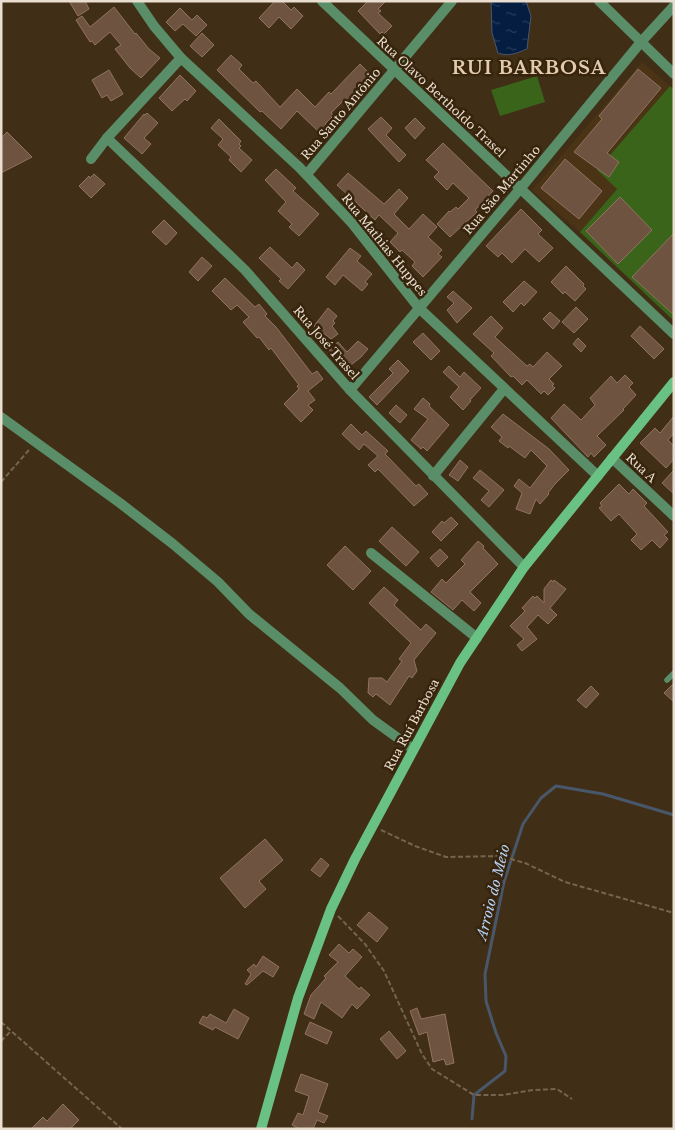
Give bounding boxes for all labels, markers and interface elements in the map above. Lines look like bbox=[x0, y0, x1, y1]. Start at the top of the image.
street label: Rua Olavo Bertholdo Trasel bbox=[374, 33, 509, 160]
district label: RUI BARBOSA bbox=[452, 57, 607, 79]
street label: Rua Santo Antônio bbox=[298, 64, 384, 163]
street label: Rua São Martinho bbox=[460, 142, 543, 237]
street label: Rua Mathias Huppes bbox=[339, 191, 430, 299]
street label: Rua José Trasel bbox=[290, 303, 362, 383]
street label: Rua A bbox=[623, 450, 660, 486]
street label: Rua Ruí Barbosa bbox=[381, 676, 442, 773]
water label: Arroio do Meio bbox=[472, 842, 514, 944]

